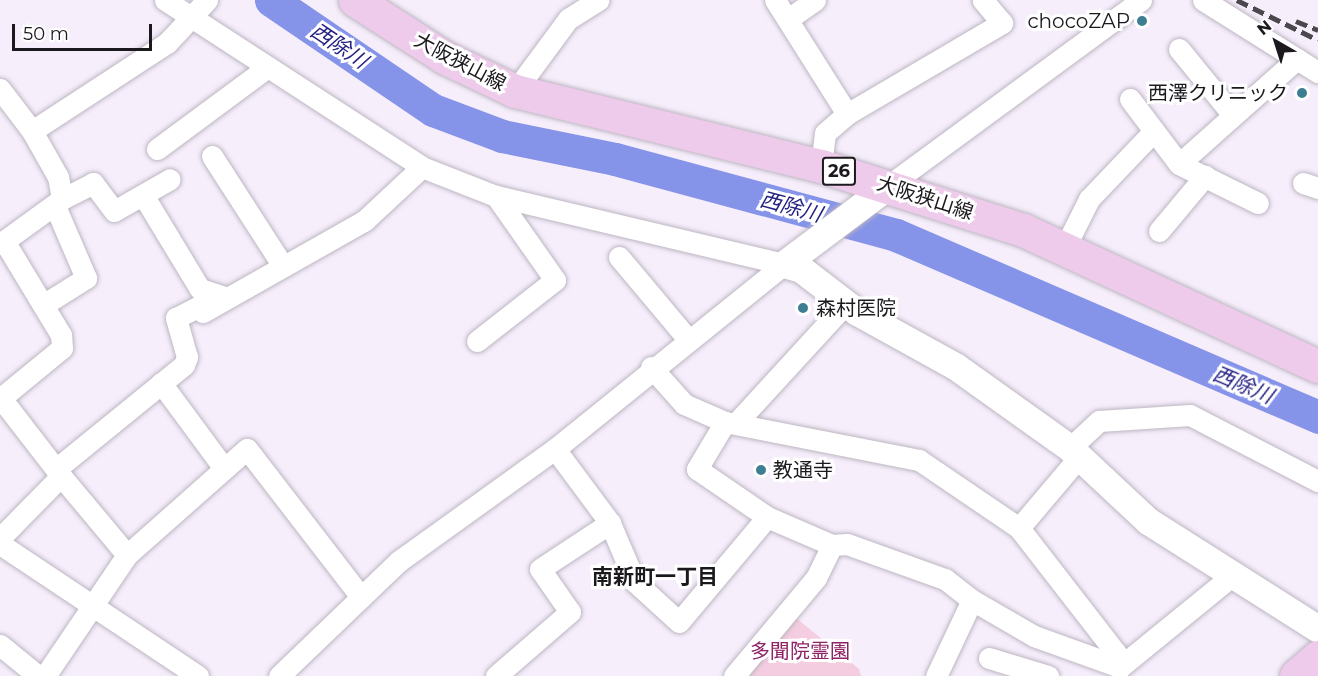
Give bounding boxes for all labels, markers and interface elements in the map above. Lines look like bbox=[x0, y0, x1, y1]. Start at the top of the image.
place label: chocoZAP bbox=[1027, 9, 1130, 33]
scale bar bbox=[15, 12, 154, 50]
north arrow bbox=[1246, 12, 1306, 72]
marker: chocoZAP bbox=[1135, 14, 1149, 28]
text: N bbox=[1253, 16, 1275, 39]
water label: 西除川 bbox=[306, 18, 372, 74]
text: 50 m bbox=[23, 23, 69, 45]
street label: 大阪狭山線 bbox=[410, 28, 510, 96]
place label: 西澤クリニック bbox=[1148, 81, 1288, 105]
marker: 西澤クリニック bbox=[1293, 84, 1311, 102]
road number: 26 bbox=[821, 156, 857, 186]
street label: 大阪狭山線 bbox=[874, 171, 976, 225]
water label: 西除川 bbox=[757, 187, 825, 227]
place label: 森村医院 bbox=[816, 296, 896, 320]
marker: 森村医院 bbox=[794, 299, 812, 317]
water label: 西除川 bbox=[1209, 361, 1277, 409]
place label: 教通寺 bbox=[773, 458, 833, 482]
marker: 教通寺 bbox=[754, 463, 768, 477]
district label: 南新町一丁目 bbox=[592, 564, 718, 590]
park label: 多聞院霊園 bbox=[750, 639, 850, 663]

